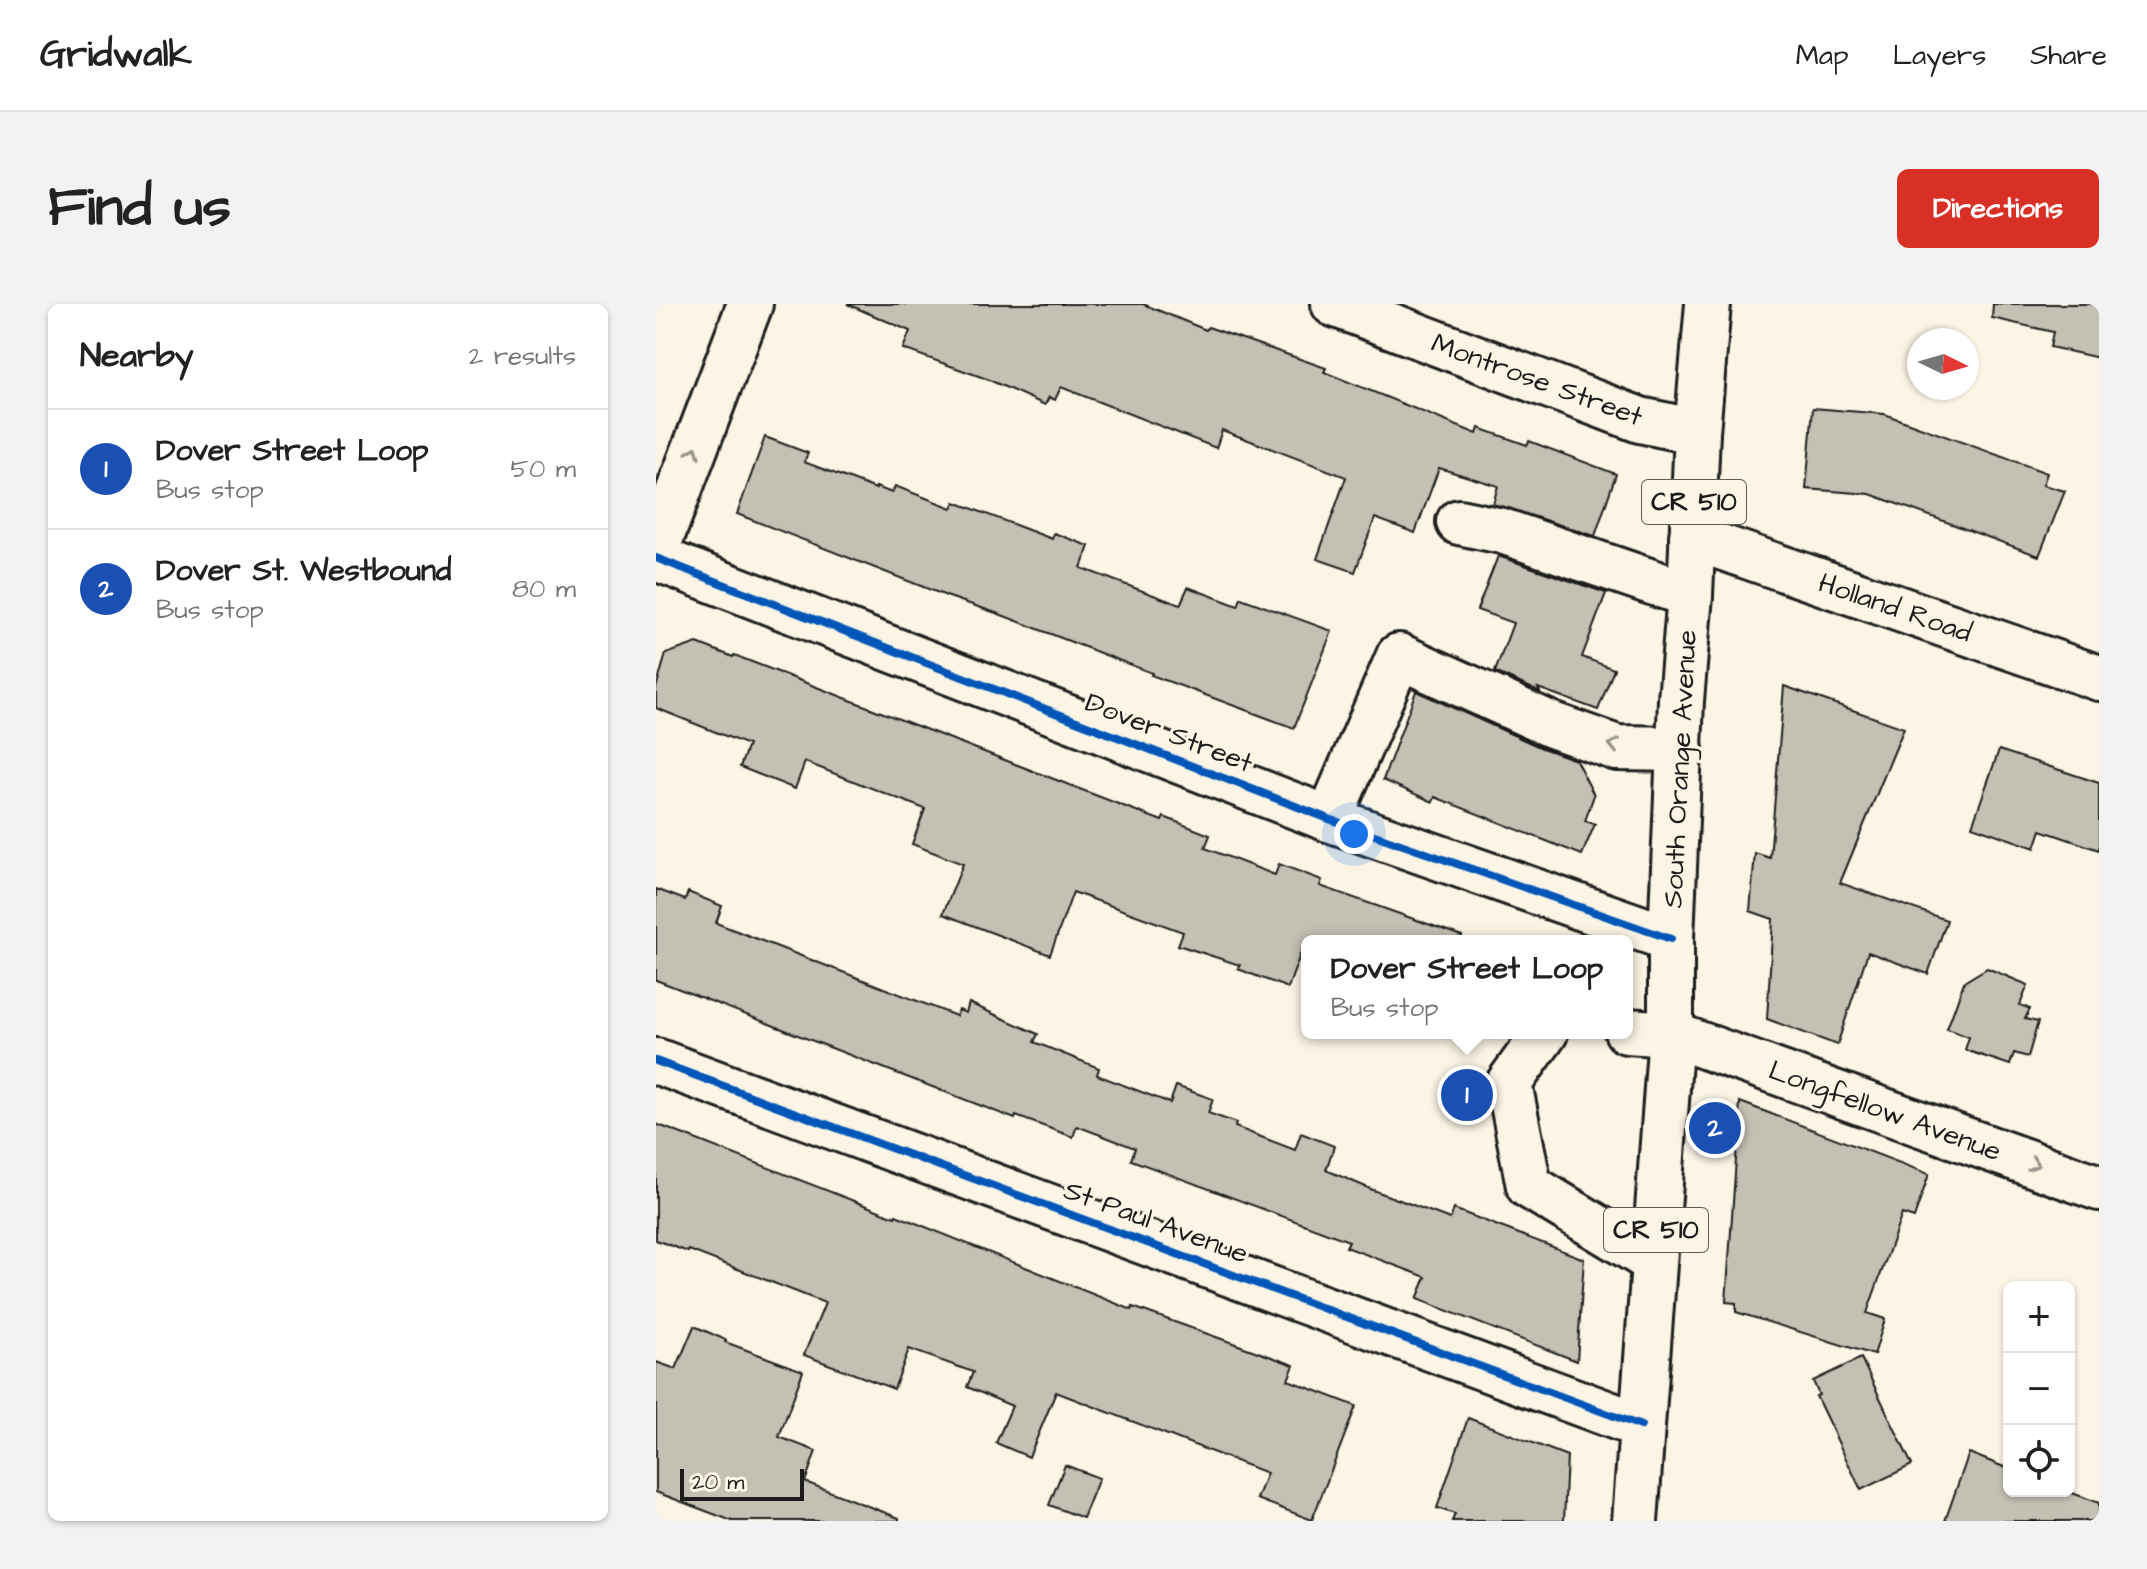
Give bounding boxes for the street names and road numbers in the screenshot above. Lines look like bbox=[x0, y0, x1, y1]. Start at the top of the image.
street label: Montrose Street bbox=[1426, 324, 1649, 437]
road number: CR 510 bbox=[1642, 480, 1746, 524]
street label: Holland Road bbox=[1813, 564, 1977, 652]
street label: South Orange Avenue bbox=[1653, 629, 1708, 909]
street label: Dover Street bbox=[1080, 683, 1259, 783]
street label: Longfellow Avenue bbox=[1763, 1051, 2007, 1172]
street label: St Paul Avenue bbox=[1058, 1171, 1254, 1273]
road number: CR 510 bbox=[1604, 1208, 1708, 1252]

